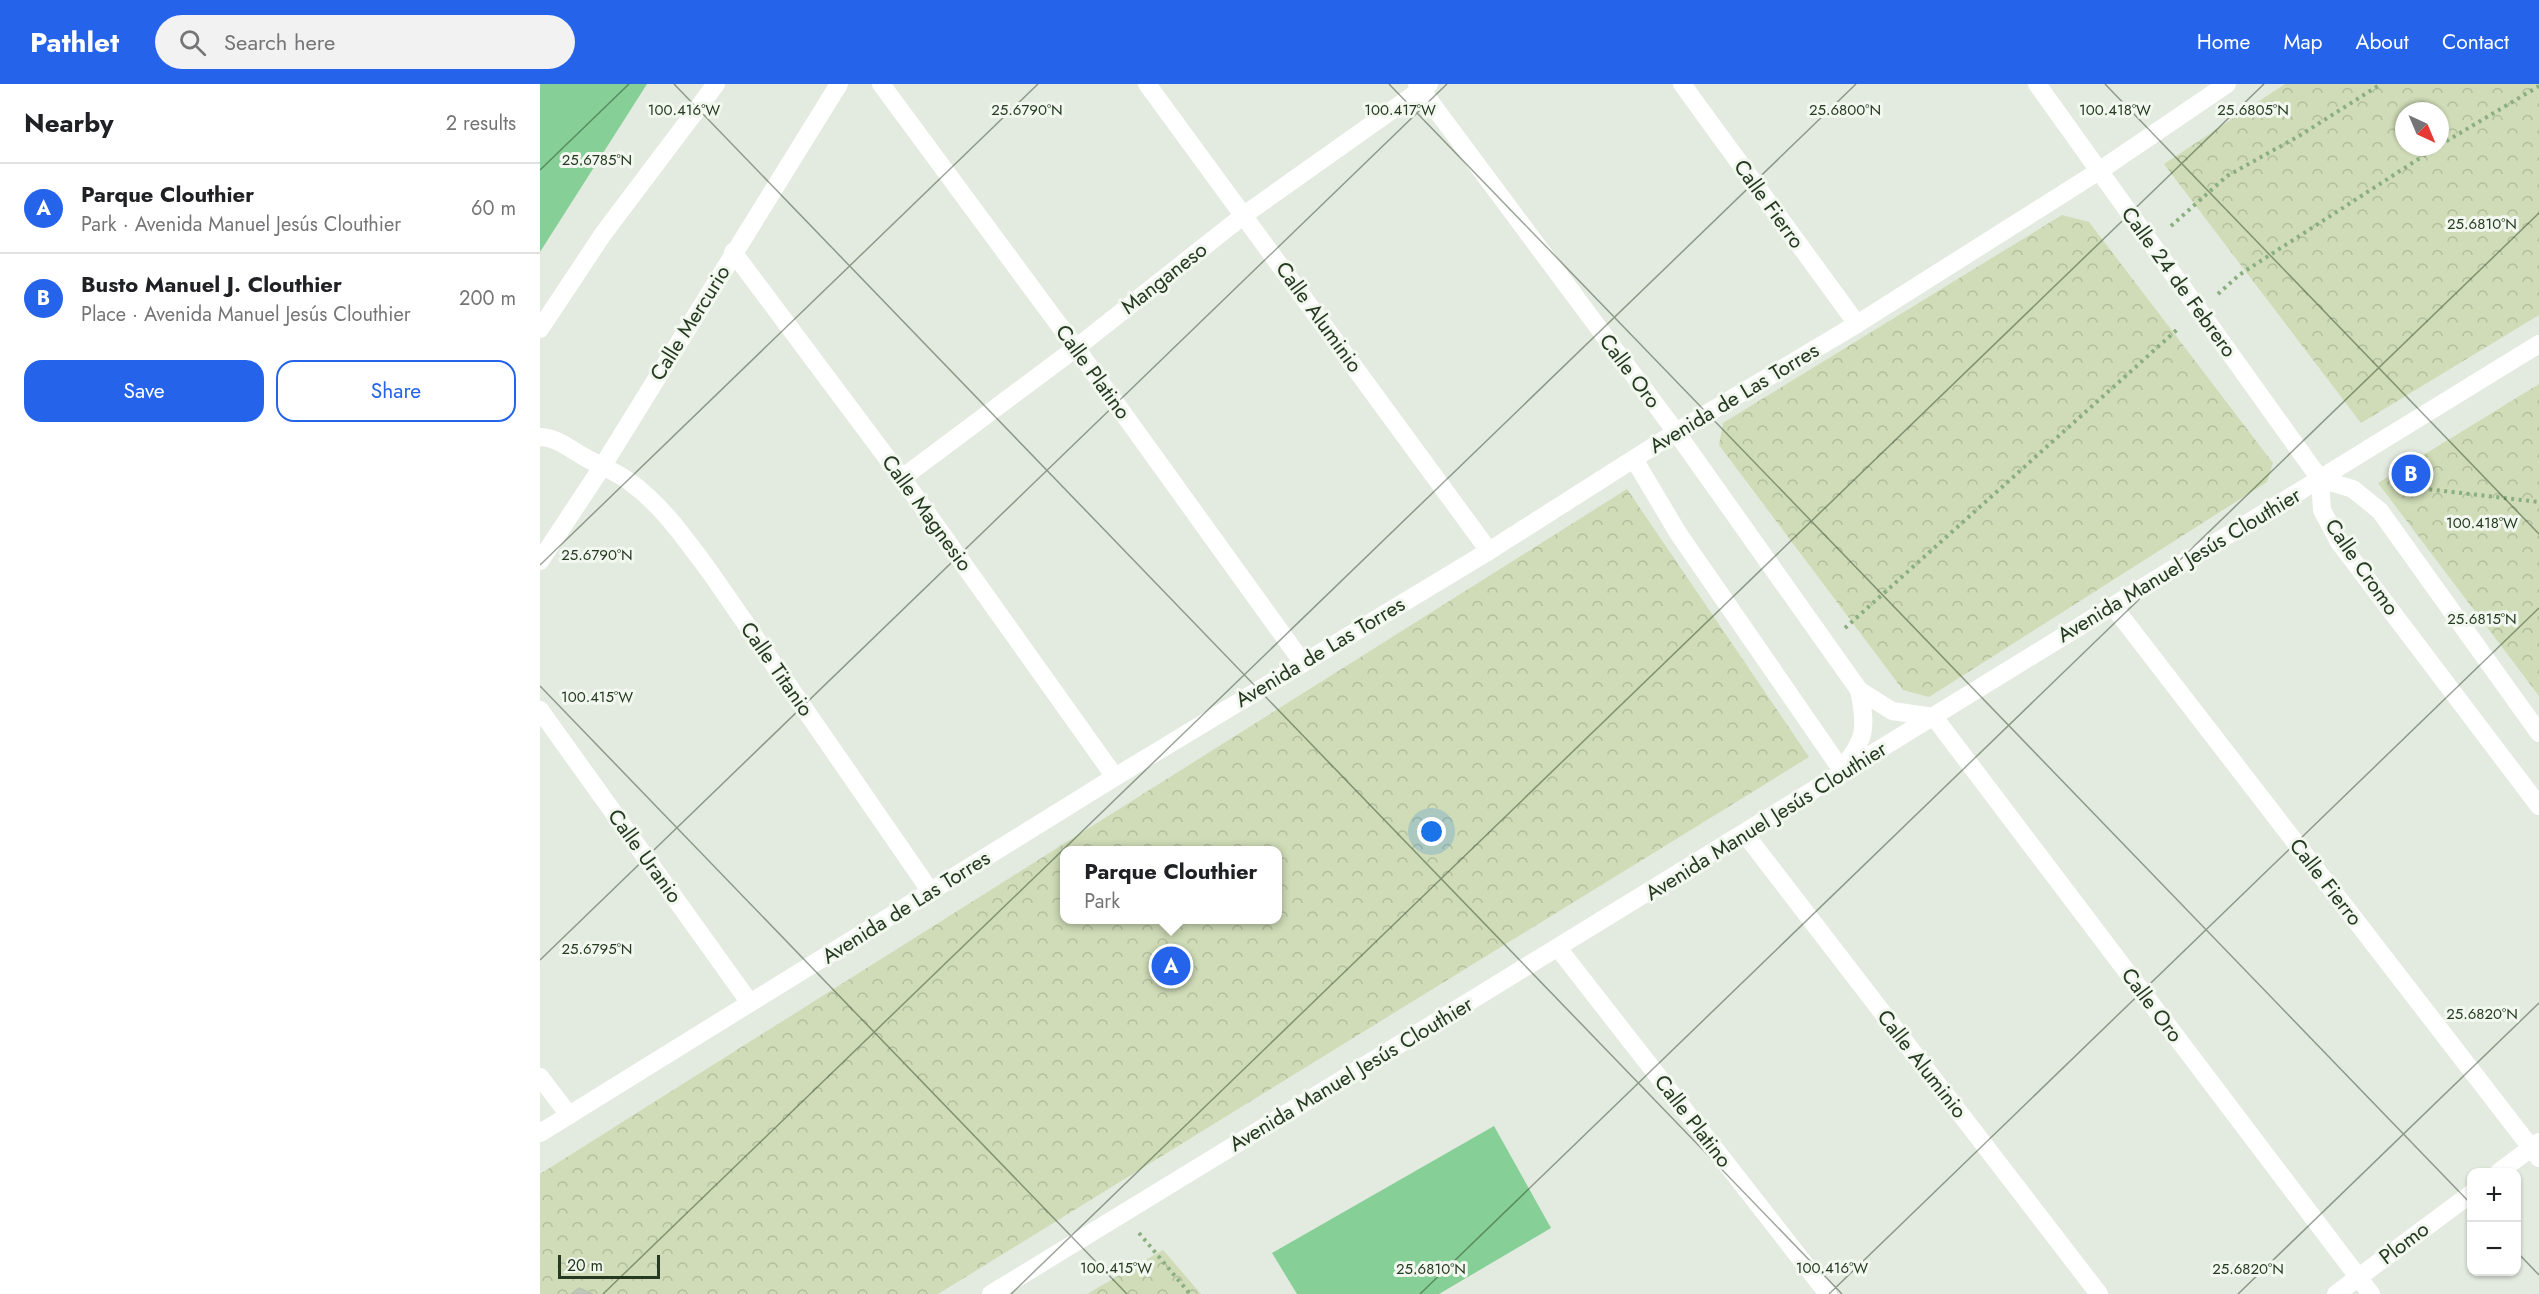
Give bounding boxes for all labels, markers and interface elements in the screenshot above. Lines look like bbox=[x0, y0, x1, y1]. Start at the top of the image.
search box bbox=[155, 15, 575, 69]
text: Pathlet bbox=[30, 22, 119, 63]
icon: search bbox=[176, 26, 209, 59]
text: Search here bbox=[224, 26, 335, 58]
text: Home bbox=[2197, 27, 2250, 57]
text: Map bbox=[2283, 27, 2323, 57]
text: About bbox=[2356, 27, 2409, 57]
text: Contact bbox=[2442, 27, 2509, 57]
text: 100.416°W bbox=[648, 99, 720, 121]
text: 25.6790°N bbox=[991, 99, 1063, 121]
text: 100.417°W bbox=[1364, 99, 1436, 121]
text: 25.6800°N bbox=[1809, 99, 1881, 121]
text: 100.418°W bbox=[2079, 99, 2151, 121]
text: 25.6805°N bbox=[2217, 99, 2289, 121]
north arrow bbox=[2395, 102, 2449, 156]
text: Nearby bbox=[24, 104, 113, 142]
text: 2 results bbox=[446, 109, 516, 138]
text: 25.6785°N bbox=[562, 149, 632, 171]
street label: Calle Fierro bbox=[1726, 153, 1812, 255]
text: Parque Clouthier bbox=[81, 178, 254, 210]
text: A bbox=[36, 194, 51, 223]
text: 60 m bbox=[471, 194, 516, 223]
street label: Calle 24 de Febrero bbox=[2114, 201, 2244, 363]
text: Park · Avenida Manuel Jesús Clouthier bbox=[81, 210, 401, 239]
text: 25.6810°N bbox=[2447, 213, 2517, 235]
street label: Manganeso bbox=[1115, 235, 1213, 321]
street label: Calle Aluminio bbox=[1268, 255, 1370, 379]
street label: Calle Mercurio bbox=[643, 259, 737, 387]
text: Busto Manuel J. Clouthier bbox=[81, 268, 342, 300]
text: B bbox=[37, 284, 50, 313]
text: 200 m bbox=[459, 284, 516, 313]
text: Place · Avenida Manuel Jesús Clouthier bbox=[81, 300, 411, 329]
street label: Calle Platino bbox=[1048, 318, 1138, 426]
street label: Calle Oro bbox=[1592, 328, 1668, 414]
street label: Avenida de Las Torres bbox=[1643, 335, 1825, 461]
button: Save bbox=[24, 360, 264, 422]
button: Share bbox=[276, 360, 516, 422]
street label: Calle Magnesio bbox=[874, 449, 980, 577]
pin: B bbox=[2392, 452, 2430, 496]
street label: Avenida Manuel Jesús Clouthier bbox=[2051, 480, 2307, 650]
text: 100.418°W bbox=[2446, 512, 2518, 534]
street label: Calle Cromo bbox=[2318, 513, 2406, 621]
text: 25.6790°N bbox=[561, 544, 633, 566]
street label: Avenida de Las Torres bbox=[1229, 589, 1411, 715]
text: 25.6815°N bbox=[2447, 608, 2517, 630]
street label: Calle Titanio bbox=[733, 616, 821, 722]
text: 100.415°W bbox=[561, 686, 633, 708]
street label: Avenida Manuel Jesús Clouthier bbox=[1639, 734, 1893, 908]
street label: Calle Uranio bbox=[601, 803, 689, 909]
your location bbox=[1417, 817, 1446, 846]
street label: Calle Fierro bbox=[2282, 832, 2370, 932]
street label: Avenida de Las Torres bbox=[816, 843, 996, 971]
popup bbox=[1060, 846, 1282, 924]
text: Parque Clouthier bbox=[1084, 855, 1258, 887]
text: Park bbox=[1084, 887, 1120, 916]
text: 25.6795°N bbox=[562, 938, 632, 960]
pin: A bbox=[1152, 944, 1190, 988]
street label: Calle Oro bbox=[2114, 962, 2190, 1048]
street label: Avenida Manuel Jesús Clouthier bbox=[1223, 989, 1479, 1159]
street label: Calle Aluminio bbox=[1870, 1003, 1974, 1125]
text: 25.6820°N bbox=[2446, 1003, 2518, 1025]
street label: Calle Platino bbox=[1647, 1068, 1739, 1174]
map controls bbox=[2467, 1168, 2521, 1276]
button: + bbox=[2467, 1168, 2521, 1222]
street label: Plomo bbox=[2373, 1214, 2435, 1272]
button: − bbox=[2467, 1222, 2521, 1276]
scale bar bbox=[558, 1252, 660, 1280]
text: 20 m bbox=[567, 1254, 603, 1277]
text: 100.415°W bbox=[1080, 1257, 1152, 1279]
text: 100.416°W bbox=[1796, 1257, 1868, 1279]
text: 25.6810°N bbox=[1396, 1258, 1466, 1280]
text: 25.6820°N bbox=[2212, 1258, 2284, 1280]

